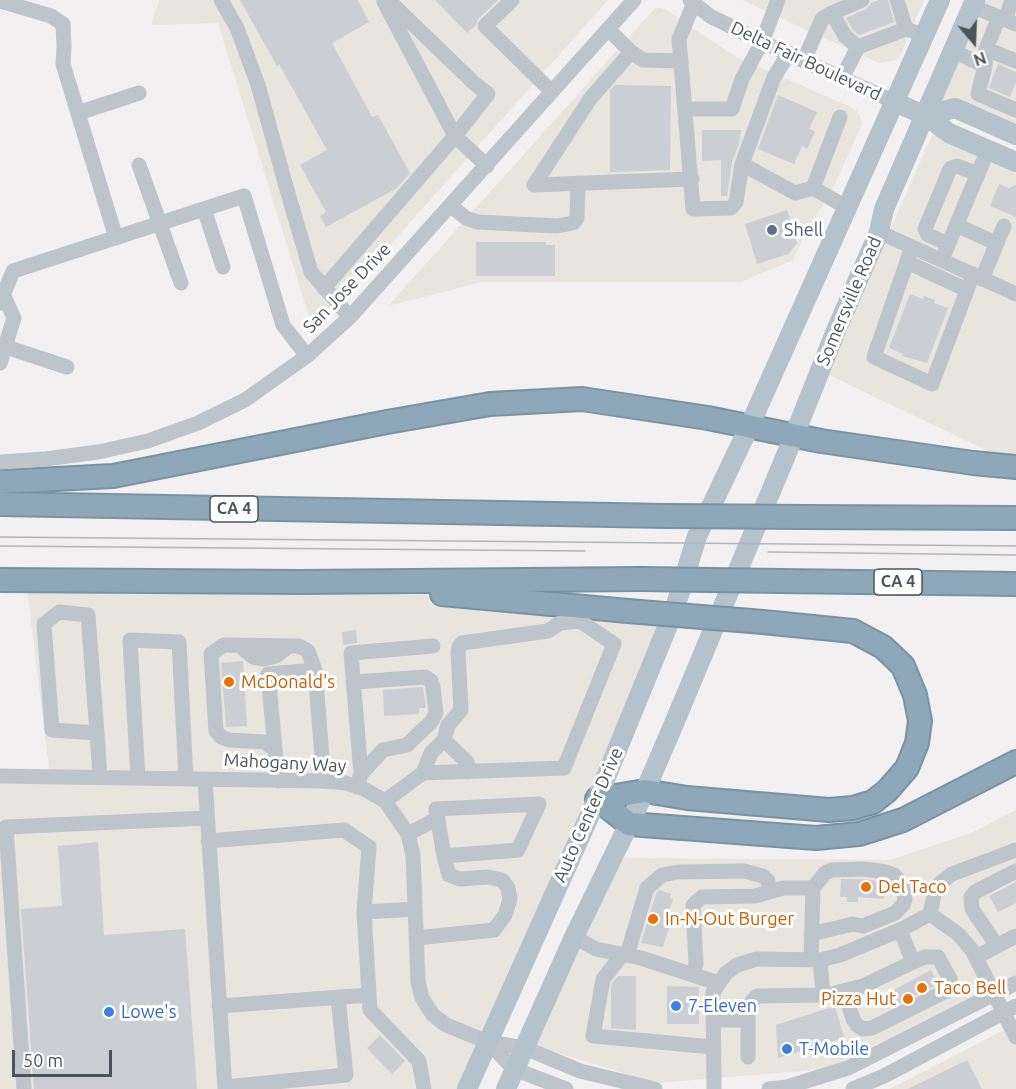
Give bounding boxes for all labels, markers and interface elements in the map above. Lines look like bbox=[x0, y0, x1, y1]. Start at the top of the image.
north arrow bbox=[944, 12, 1004, 72]
street label: Delta Fair Boulevard bbox=[727, 17, 885, 105]
text: N bbox=[971, 49, 988, 69]
place label: Shell bbox=[784, 219, 823, 241]
marker: Shell bbox=[765, 223, 779, 237]
street label: Somersville Road bbox=[812, 233, 886, 369]
street label: San Jose Drive bbox=[299, 238, 395, 338]
road number: CA 4 bbox=[210, 496, 258, 522]
road number: CA 4 bbox=[874, 569, 922, 595]
place label: McDonald's bbox=[241, 671, 335, 693]
marker: McDonald's bbox=[222, 675, 236, 689]
street label: Auto Center Drive bbox=[549, 744, 627, 886]
street label: Mahogany Way bbox=[223, 749, 347, 777]
place label: Del Taco bbox=[878, 876, 947, 898]
marker: Del Taco bbox=[859, 880, 873, 894]
place label: In-N-Out Burger bbox=[665, 908, 794, 930]
marker: In-N-Out Burger bbox=[646, 912, 660, 926]
place label: Taco Bell bbox=[934, 977, 1006, 999]
marker: Taco Bell bbox=[915, 981, 929, 995]
place label: Pizza Hut bbox=[821, 988, 896, 1010]
marker: Pizza Hut bbox=[901, 992, 915, 1006]
place label: 7-Eleven bbox=[688, 995, 757, 1017]
marker: 7-Eleven bbox=[669, 999, 683, 1013]
place label: Lowe's bbox=[121, 1001, 176, 1023]
marker: Lowe's bbox=[102, 1005, 116, 1019]
scale bar bbox=[15, 1038, 116, 1076]
place label: T-Mobile bbox=[799, 1038, 869, 1060]
marker: T-Mobile bbox=[780, 1042, 794, 1056]
text: 50 m bbox=[23, 1050, 63, 1070]

